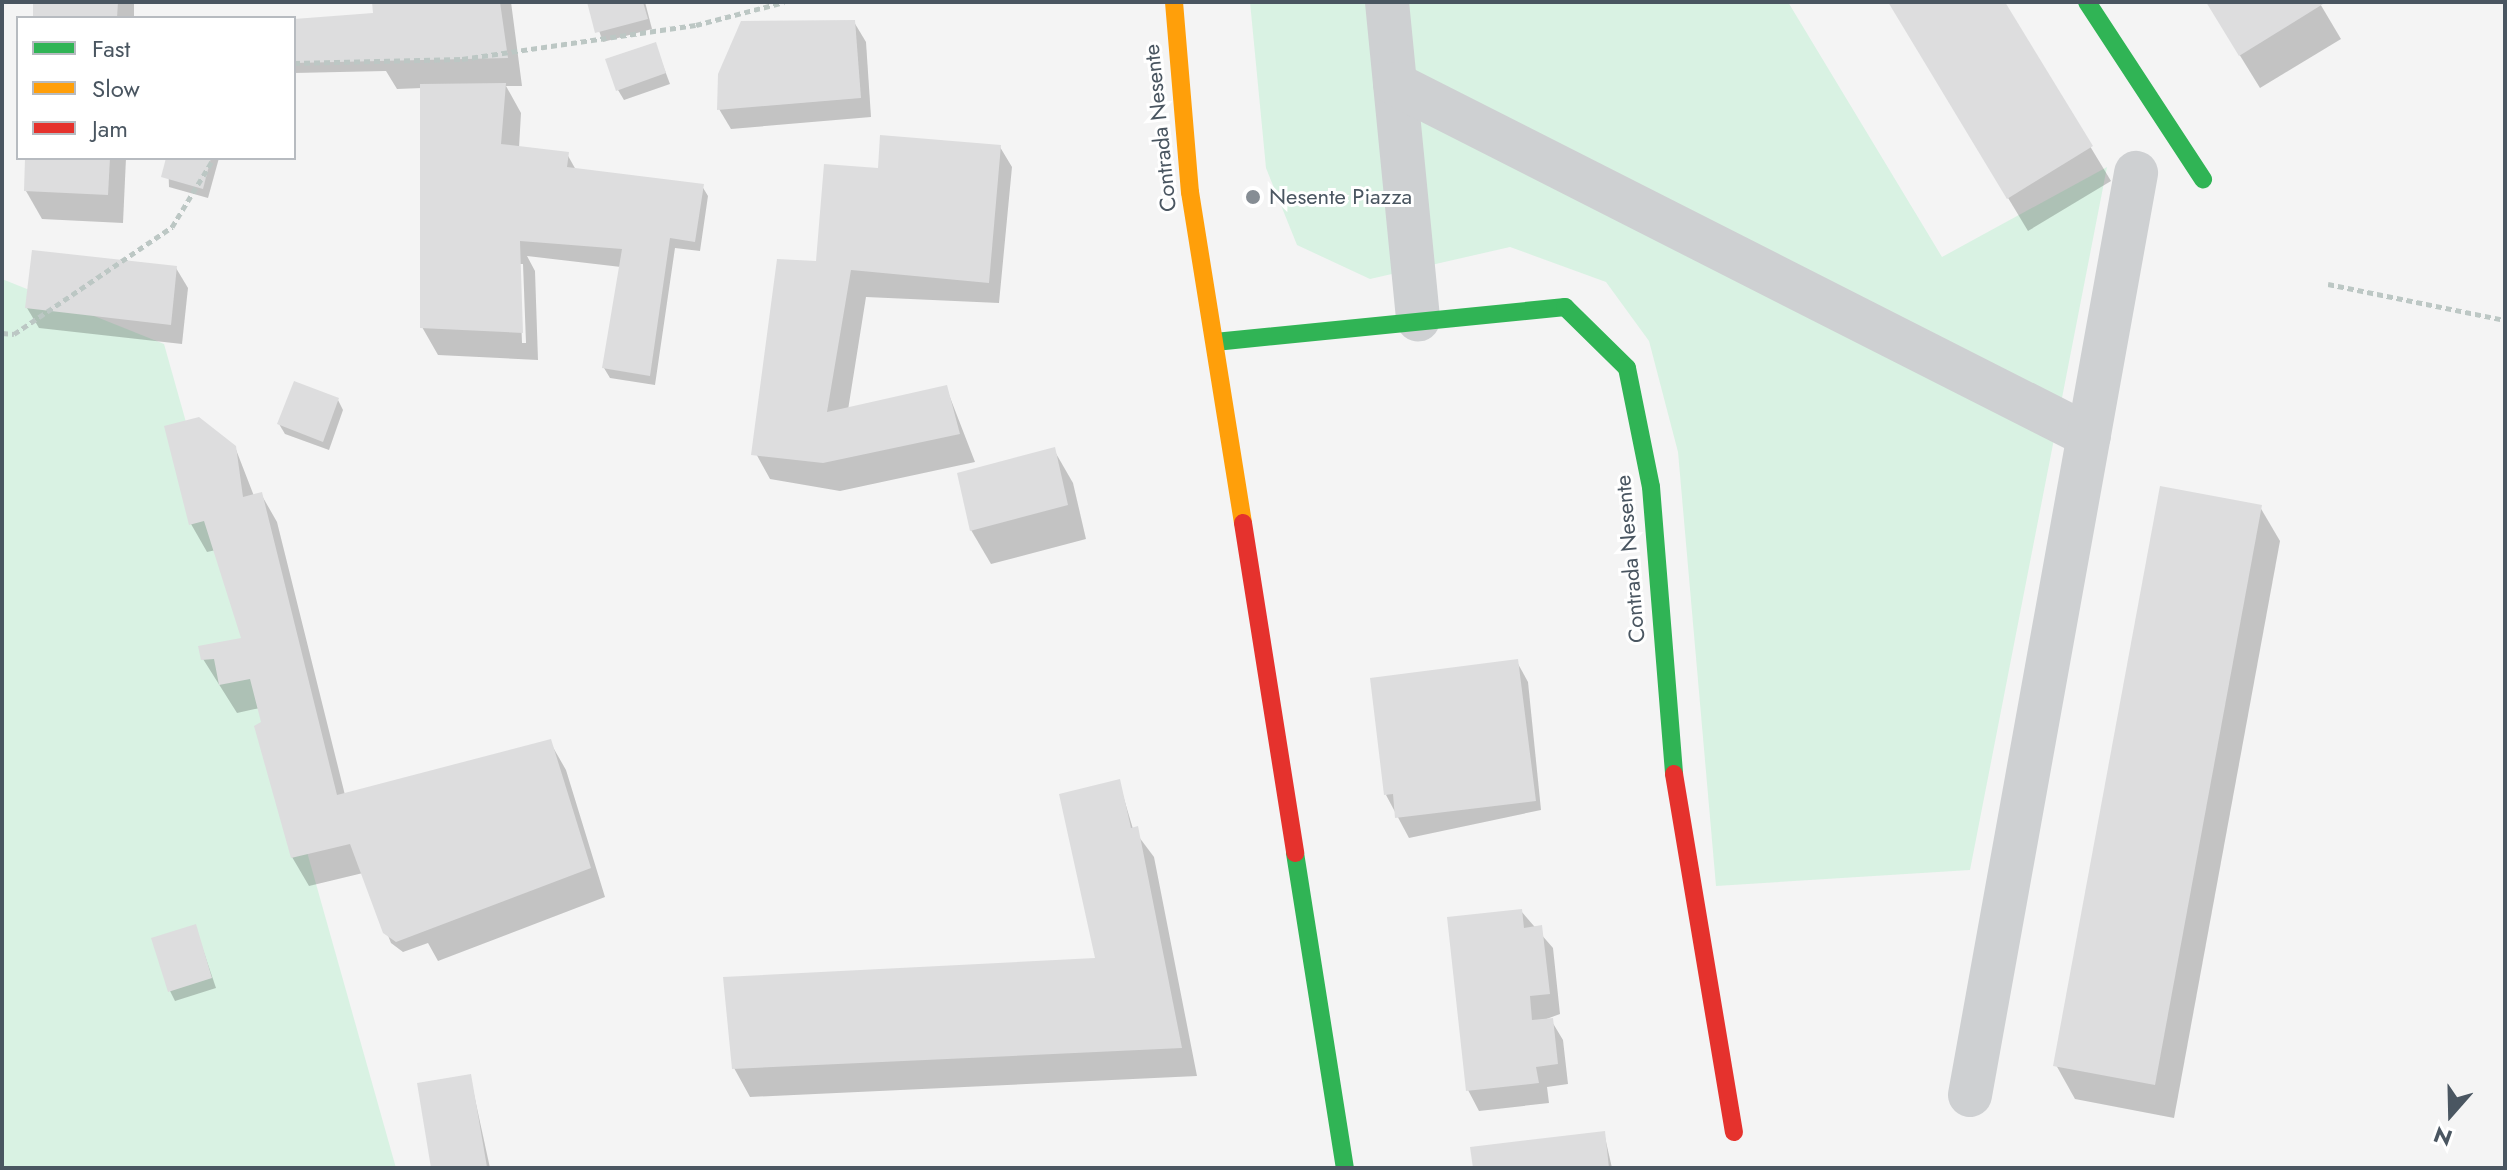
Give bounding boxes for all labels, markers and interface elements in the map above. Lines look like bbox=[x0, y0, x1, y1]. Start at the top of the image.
legend bbox=[16, 16, 296, 160]
text: Fast bbox=[92, 31, 130, 66]
street label: Contrada Nesente bbox=[1138, 43, 1182, 213]
text: Slow bbox=[92, 71, 140, 106]
text: Jam bbox=[92, 111, 128, 146]
place label: Nesente Piazza bbox=[1269, 184, 1412, 210]
marker: Nesente Piazza bbox=[1244, 188, 1262, 206]
street label: Contrada Nesente bbox=[1610, 474, 1650, 644]
north arrow bbox=[2411, 1074, 2491, 1154]
text: N bbox=[2429, 1119, 2456, 1155]

